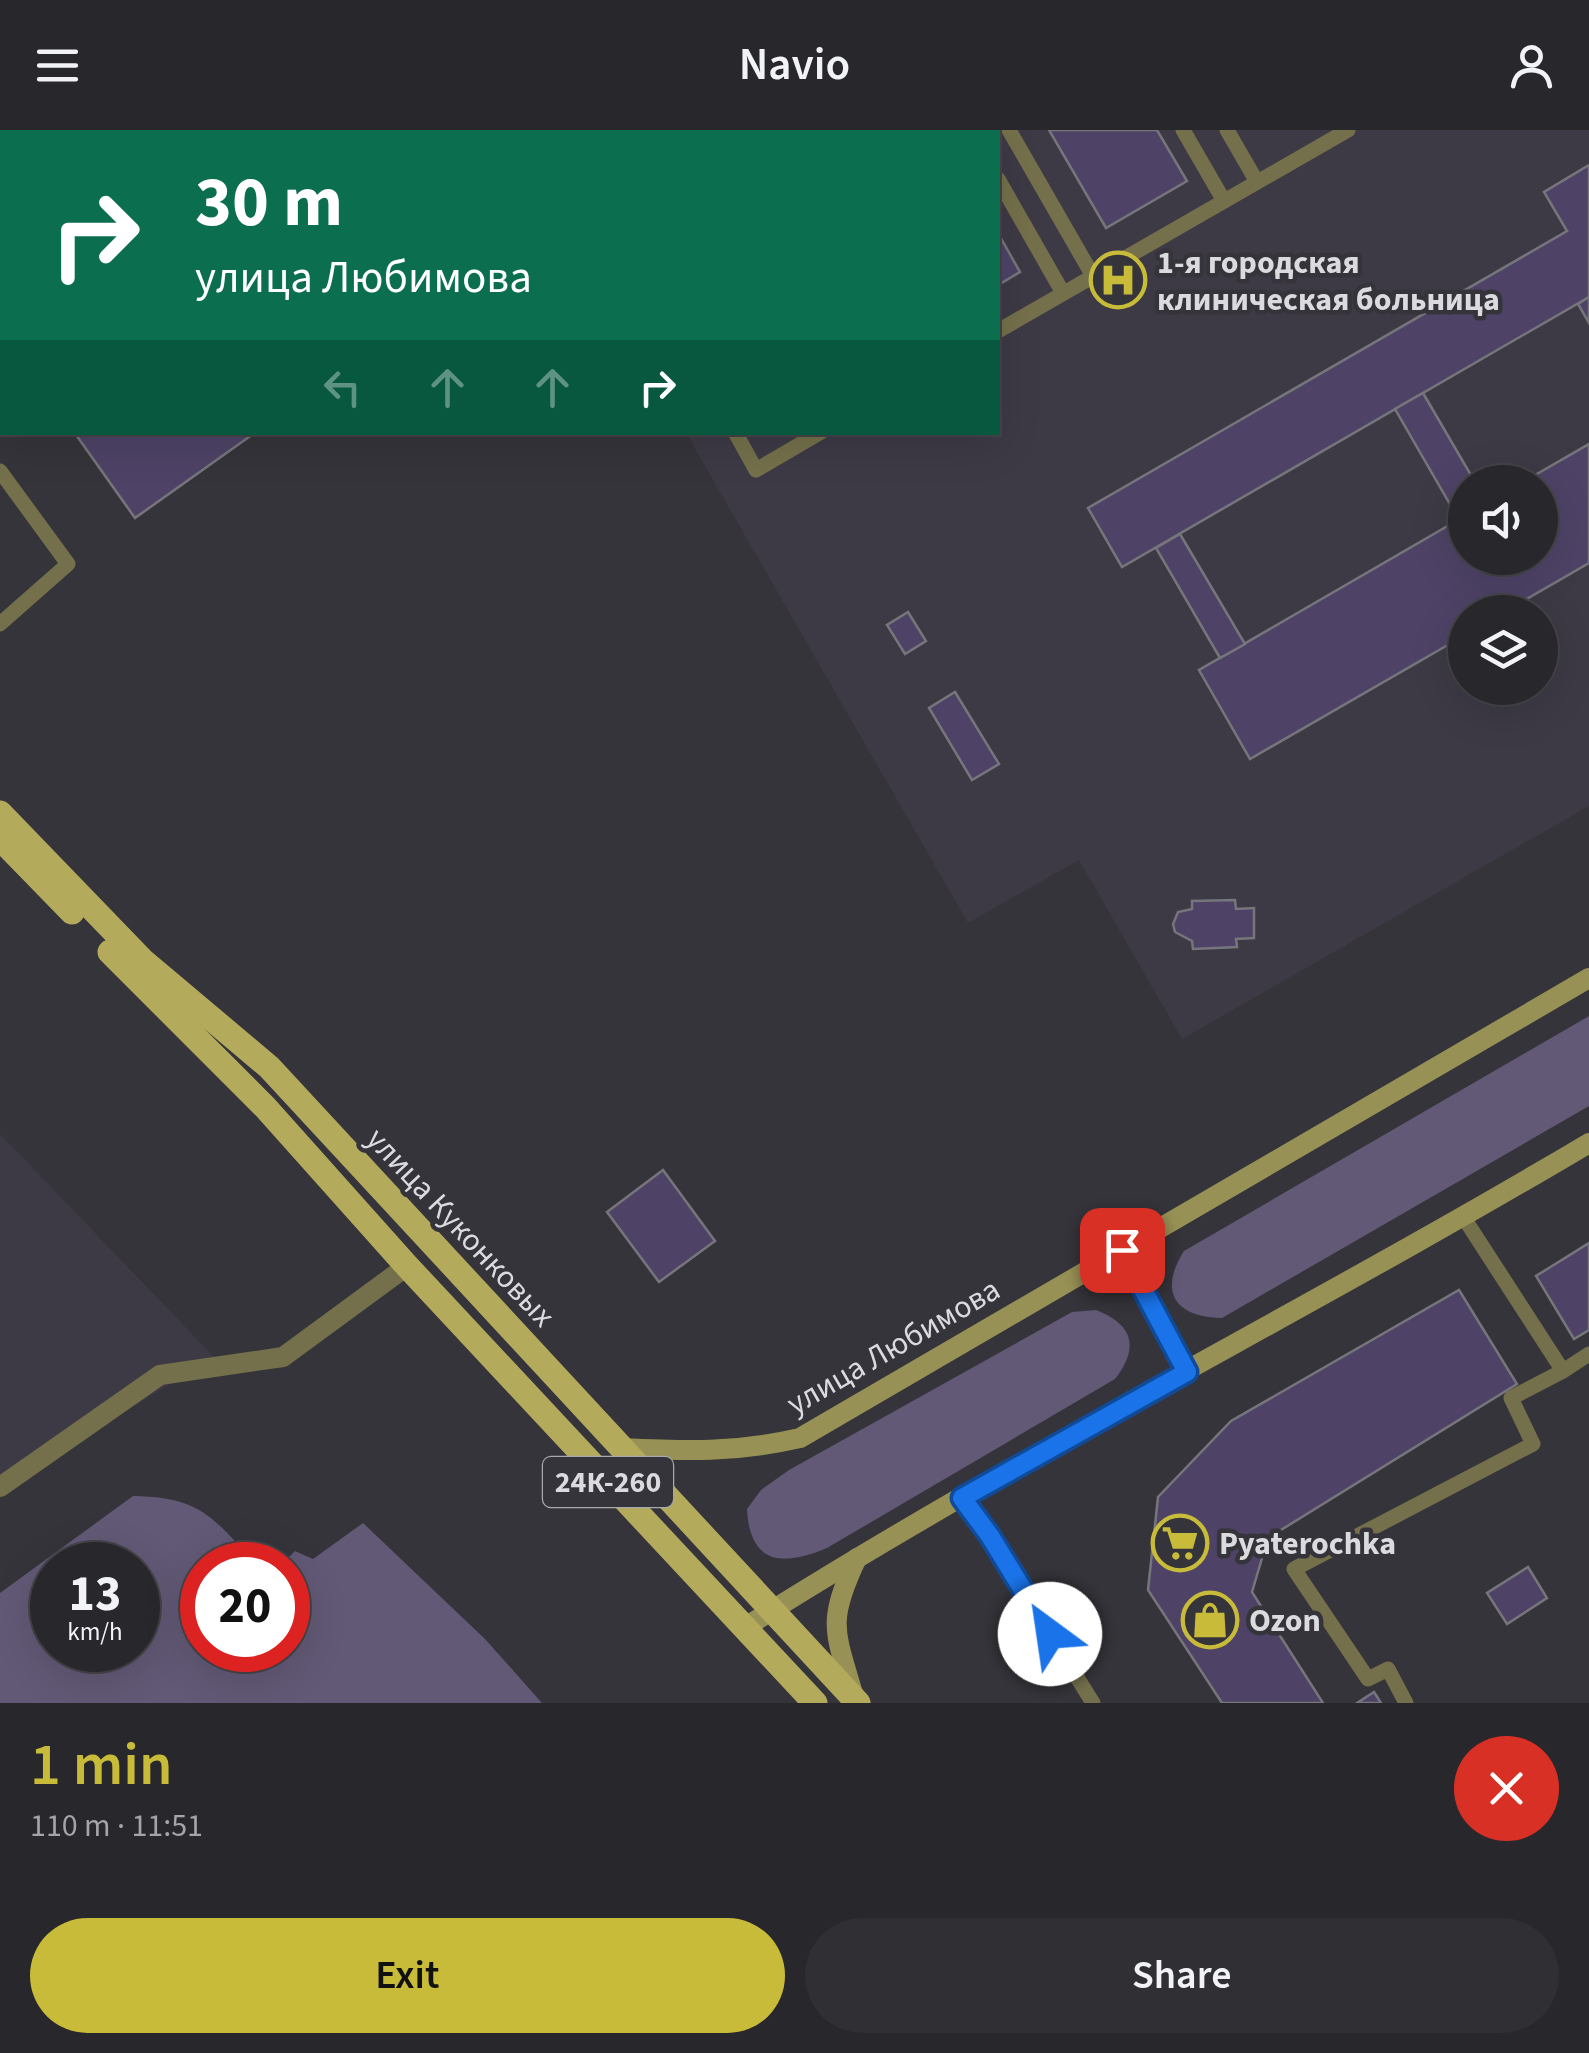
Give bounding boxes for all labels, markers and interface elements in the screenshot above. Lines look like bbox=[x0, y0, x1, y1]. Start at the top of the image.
text: Navio bbox=[739, 33, 850, 97]
icon: menu bbox=[30, 38, 85, 93]
icon: person bbox=[1504, 38, 1559, 93]
text: 30 m bbox=[195, 153, 343, 253]
icon: right bbox=[30, 170, 160, 300]
place label: 1-я городская клиническая больница bbox=[1157, 240, 1500, 323]
text: улица Любимова bbox=[195, 246, 532, 310]
hospital icon: 1-я городская клиническая больница bbox=[1088, 250, 1148, 310]
icon: left bbox=[315, 360, 370, 415]
icon: ahead bbox=[420, 360, 475, 415]
icon: ahead bbox=[525, 360, 580, 415]
icon: right bbox=[630, 360, 685, 415]
map controls bbox=[1448, 465, 1558, 705]
button: sound bbox=[1448, 465, 1558, 575]
button: layers bbox=[1448, 595, 1558, 705]
street label: улица Куконковых bbox=[355, 1117, 565, 1338]
pin bbox=[1080, 1208, 1165, 1293]
icon: arrive bbox=[1095, 1223, 1150, 1278]
street label: улица Любимова bbox=[778, 1267, 1009, 1427]
road number: 24К-260 bbox=[543, 1457, 673, 1507]
supermarket icon: Pyaterochka bbox=[1150, 1513, 1210, 1573]
place label: Pyaterochka bbox=[1219, 1521, 1396, 1567]
speed limit sign: 20 bbox=[180, 1542, 310, 1672]
text: 13 bbox=[69, 1559, 121, 1630]
position arrow bbox=[998, 1582, 1102, 1686]
shop icon: Ozon bbox=[1180, 1590, 1240, 1650]
place label: Ozon bbox=[1249, 1598, 1321, 1644]
text: km/h bbox=[67, 1614, 123, 1650]
text: 1 min bbox=[30, 1723, 173, 1808]
button: close bbox=[1454, 1736, 1559, 1841]
text: 110 m · 11:51 bbox=[30, 1803, 203, 1849]
button: Exit bbox=[30, 1918, 785, 2033]
button: Share bbox=[805, 1918, 1559, 2033]

